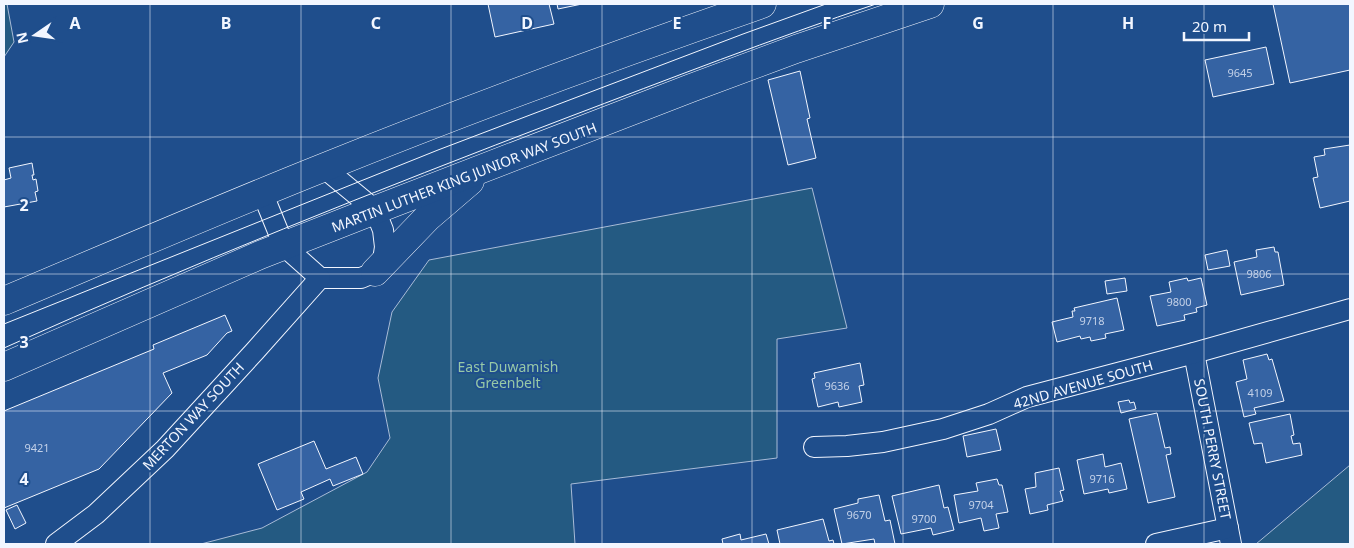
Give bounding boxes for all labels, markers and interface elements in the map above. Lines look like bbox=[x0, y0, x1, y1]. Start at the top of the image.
north arrow bbox=[10, 10, 60, 60]
scale bar bbox=[1184, 10, 1249, 42]
text: A bbox=[69, 12, 81, 34]
text: B bbox=[221, 12, 231, 34]
text: C bbox=[371, 12, 381, 34]
text: D bbox=[521, 12, 533, 34]
text: E bbox=[673, 12, 682, 34]
text: F bbox=[823, 12, 831, 34]
text: G bbox=[972, 12, 984, 34]
text: H bbox=[1122, 12, 1134, 34]
text: 20 m bbox=[1192, 16, 1227, 36]
text: N bbox=[11, 30, 32, 46]
house number: 9645 bbox=[1227, 65, 1253, 80]
street label: MARTIN LUTHER KING JUNIOR WAY SOUTH bbox=[329, 117, 599, 237]
text: 2 bbox=[19, 194, 29, 216]
house number: 9806 bbox=[1246, 266, 1272, 281]
house number: 9800 bbox=[1166, 294, 1192, 309]
house number: 9718 bbox=[1079, 313, 1105, 328]
text: 3 bbox=[19, 331, 29, 353]
street label: 42ND AVENUE SOUTH bbox=[1011, 355, 1155, 413]
park label: East Duwamish Greenbelt bbox=[458, 357, 558, 392]
street label: MERTON WAY SOUTH bbox=[138, 358, 248, 474]
street label: SOUTH PERRY STREET bbox=[1190, 377, 1236, 521]
house number: 9636 bbox=[824, 378, 850, 393]
house number: 4109 bbox=[1247, 385, 1273, 400]
house number: 9421 bbox=[24, 440, 50, 455]
text: 4 bbox=[19, 468, 29, 490]
house number: 9716 bbox=[1089, 471, 1115, 486]
house number: 9704 bbox=[968, 497, 994, 512]
house number: 9670 bbox=[846, 507, 872, 522]
house number: 9700 bbox=[911, 511, 937, 526]

